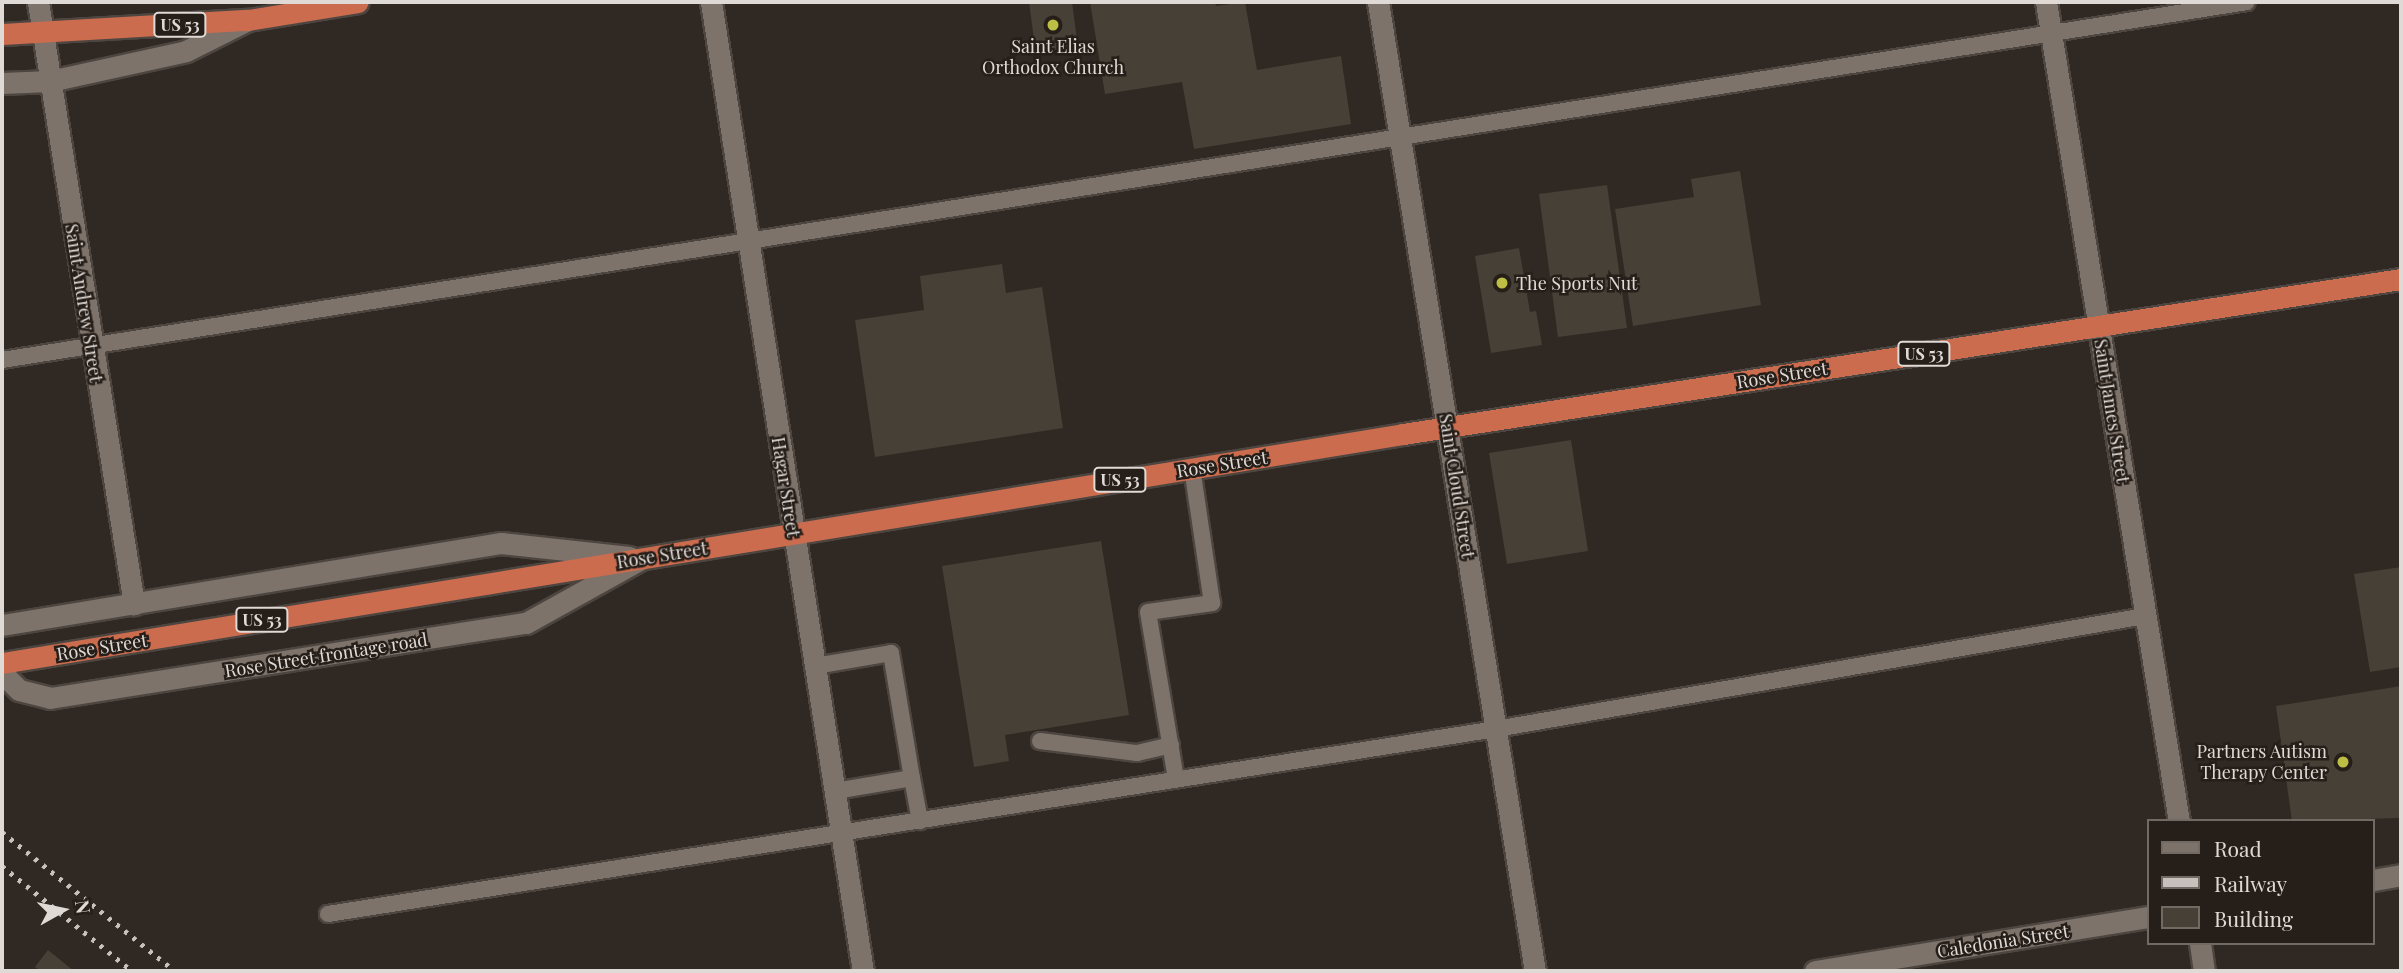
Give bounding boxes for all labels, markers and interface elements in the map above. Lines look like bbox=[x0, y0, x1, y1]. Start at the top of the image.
road number: US 53 bbox=[152, 13, 208, 38]
marker: Saint Elias Orthodox Church bbox=[1045, 17, 1061, 33]
place label: Saint Elias Orthodox Church bbox=[982, 36, 1124, 78]
street label: Saint Andrew Street bbox=[61, 222, 107, 384]
place label: The Sports Nut bbox=[1516, 272, 1637, 294]
marker: The Sports Nut bbox=[1494, 275, 1510, 291]
street label: Saint James Street bbox=[2090, 337, 2134, 485]
road number: US 53 bbox=[1896, 342, 1952, 366]
street label: Rose Street bbox=[1735, 357, 1829, 393]
street label: Saint Cloud Street bbox=[1435, 412, 1479, 560]
street label: Hagar Street bbox=[767, 435, 805, 539]
street label: Rose Street bbox=[1175, 446, 1269, 482]
road number: US 53 bbox=[1092, 467, 1148, 492]
street label: Rose Street bbox=[615, 537, 709, 573]
road number: US 53 bbox=[234, 608, 290, 632]
street label: Rose Street frontage road bbox=[223, 628, 429, 682]
street label: Rose Street bbox=[55, 629, 149, 665]
place label: Partners Autism Therapy Center bbox=[2196, 741, 2327, 784]
marker: Partners Autism Therapy Center bbox=[2333, 752, 2353, 772]
legend bbox=[2148, 819, 2375, 945]
text: Road bbox=[2214, 834, 2262, 862]
text: Railway bbox=[2214, 869, 2287, 897]
north arrow bbox=[28, 875, 98, 945]
text: N bbox=[70, 898, 98, 916]
text: Building bbox=[2214, 904, 2293, 932]
street label: Caledonia Street bbox=[1935, 920, 2071, 962]

